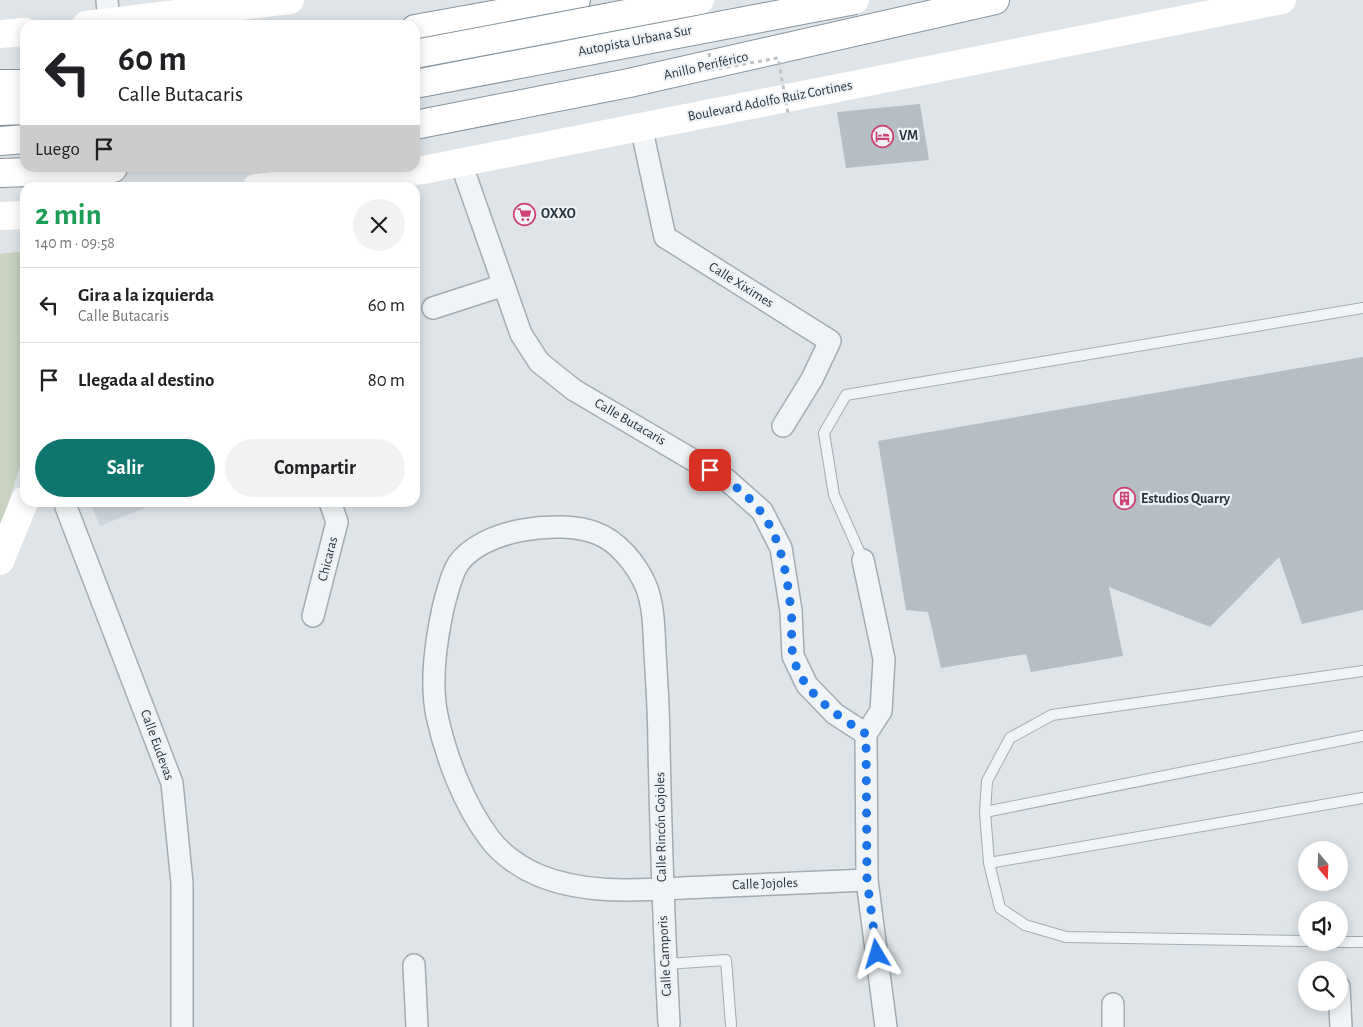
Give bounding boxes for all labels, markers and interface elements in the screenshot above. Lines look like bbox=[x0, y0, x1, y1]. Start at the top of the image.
street label: Autopista Urbana Sur bbox=[577, 23, 694, 59]
icon: left bbox=[35, 40, 100, 105]
text: 60 m bbox=[118, 42, 187, 77]
street label: Anillo Periférico bbox=[662, 49, 750, 83]
street label: Boulevard Adolfo Ruiz Cortines bbox=[687, 78, 853, 124]
text: Calle Butacaris bbox=[118, 83, 243, 105]
hotel icon: VM bbox=[871, 124, 895, 148]
place label: VM bbox=[899, 129, 918, 143]
icon: arrive bbox=[90, 135, 118, 163]
text: Luego bbox=[35, 140, 80, 159]
button: close bbox=[353, 199, 405, 251]
text: 2 min bbox=[35, 200, 102, 230]
supermarket icon: OXXO bbox=[513, 202, 537, 226]
place label: OXXO bbox=[541, 207, 576, 221]
text: 140 m · 09:58 bbox=[35, 235, 115, 251]
street label: Calle Xiximes bbox=[706, 260, 776, 310]
text: Gira a la izquierda bbox=[78, 286, 214, 305]
icon: left bbox=[35, 291, 63, 319]
text: 60 m bbox=[368, 296, 405, 315]
text: Calle Butacaris bbox=[78, 308, 169, 324]
icon: arrive bbox=[35, 366, 63, 394]
text: Llegada al destino bbox=[78, 371, 215, 390]
text: 80 m bbox=[368, 371, 405, 390]
street label: Calle Butacaris bbox=[592, 396, 668, 448]
button: Salir bbox=[35, 439, 215, 497]
button: Compartir bbox=[225, 439, 405, 497]
pin bbox=[689, 449, 731, 491]
icon: arrive bbox=[696, 456, 724, 484]
building icon: Estudios Quarry bbox=[1113, 487, 1137, 511]
place label: Estudios Quarry bbox=[1141, 492, 1231, 506]
street label: Chicaras bbox=[316, 535, 340, 583]
street label: Calle Eudevas bbox=[138, 708, 176, 782]
street label: Calle Rincón Gojoles bbox=[653, 772, 669, 882]
north arrow bbox=[1298, 841, 1348, 891]
map controls bbox=[1298, 841, 1348, 1011]
street label: Calle Jojoles bbox=[732, 876, 798, 892]
button: sound bbox=[1298, 901, 1348, 951]
street label: Calle Camporis bbox=[656, 915, 674, 997]
position arrow bbox=[850, 927, 902, 979]
button: search bbox=[1298, 961, 1348, 1011]

